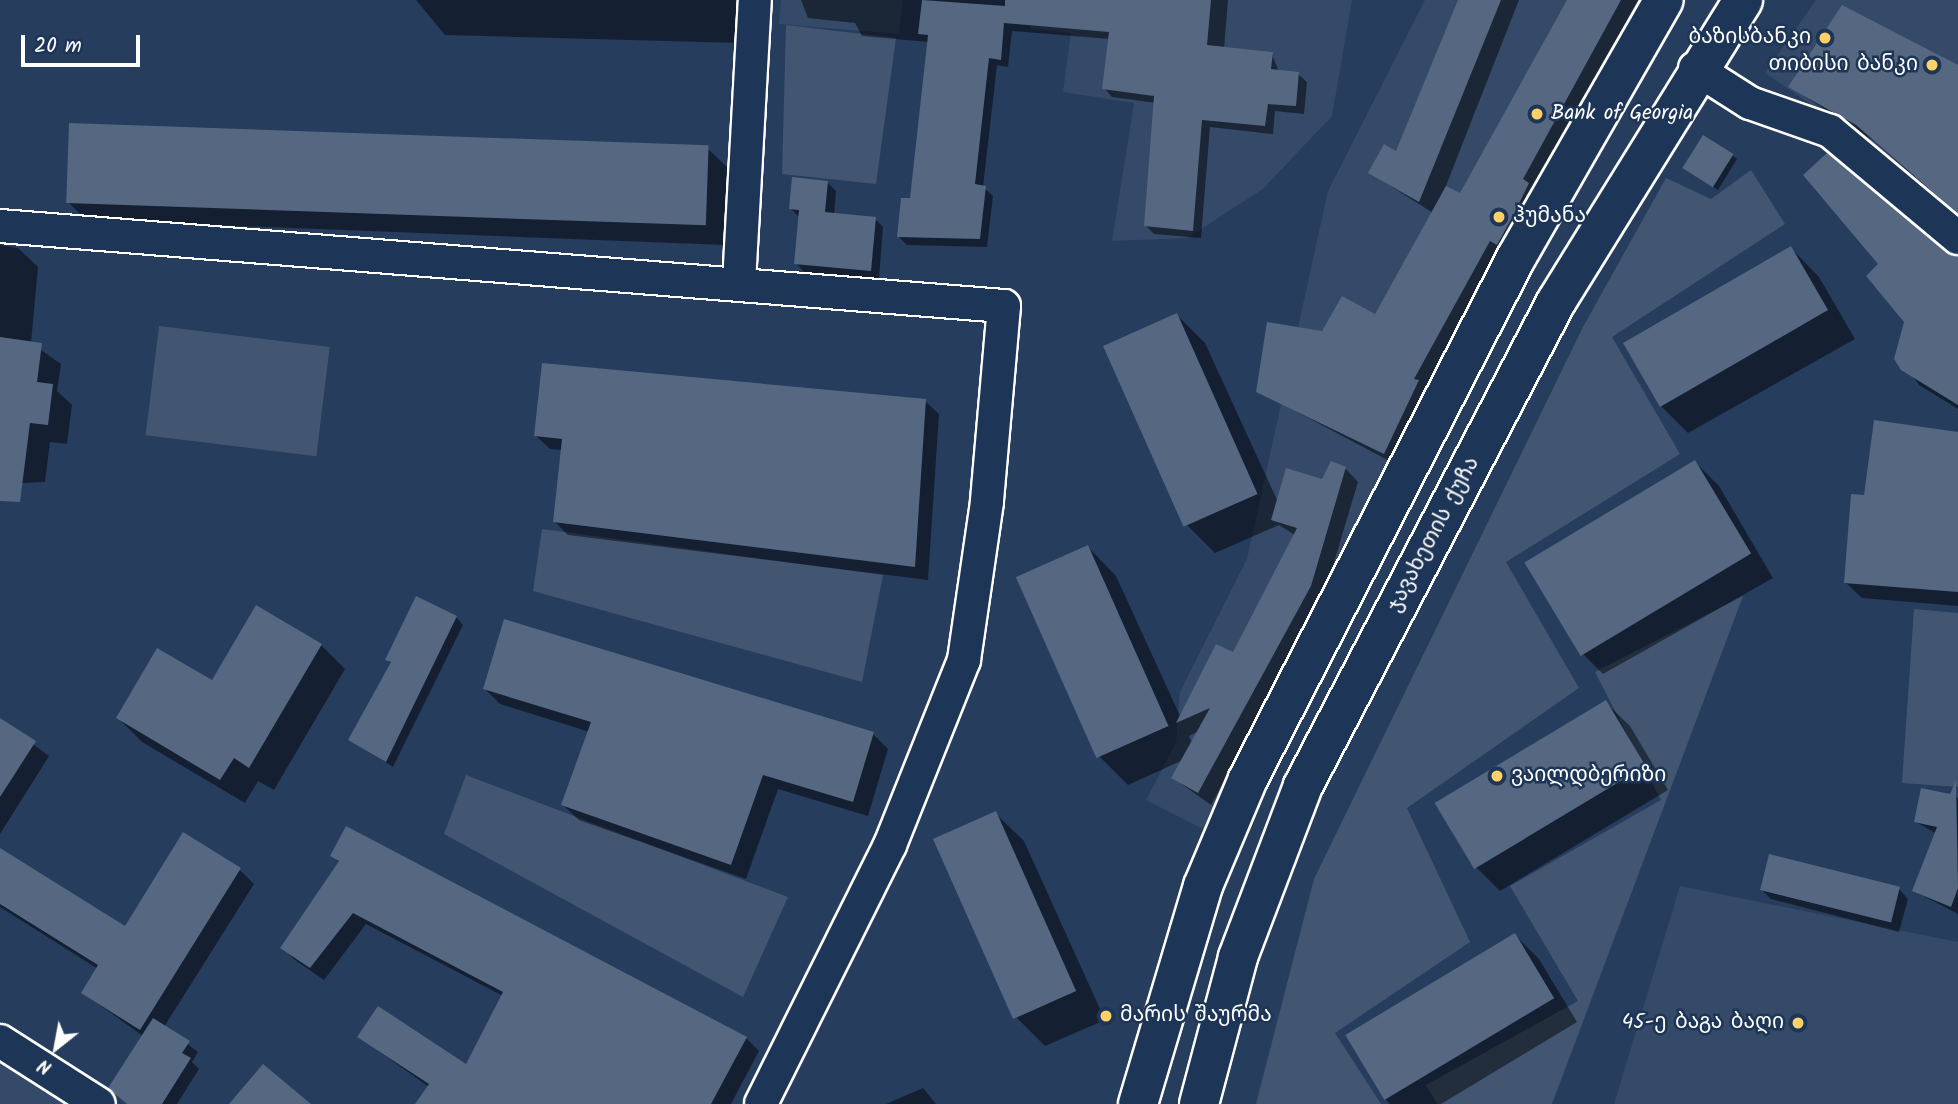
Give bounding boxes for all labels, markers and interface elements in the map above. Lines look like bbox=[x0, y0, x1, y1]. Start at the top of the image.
scale bar bbox=[24, 21, 144, 65]
place label: ბაზისბანკი bbox=[1689, 25, 1811, 51]
text: 20 m bbox=[34, 30, 82, 63]
marker: ბაზისბანკი bbox=[1817, 30, 1833, 46]
place label: თიბისი ბანკი bbox=[1769, 52, 1918, 78]
marker: თიბისი ბანკი bbox=[1924, 57, 1940, 73]
place label: Bank of Georgia bbox=[1551, 101, 1693, 127]
marker: Bank of Georgia bbox=[1529, 106, 1545, 122]
place label: ჰუმანა bbox=[1513, 204, 1586, 230]
marker: ჰუმანა bbox=[1491, 209, 1507, 225]
street label: ჯავახეთის ქუჩა bbox=[1383, 453, 1485, 617]
place label: ვაილდბერიზი bbox=[1511, 763, 1666, 789]
marker: ვაილდბერიზი bbox=[1489, 768, 1505, 784]
place label: მარის შაურმა bbox=[1120, 1003, 1272, 1029]
marker: მარის შაურმა bbox=[1098, 1008, 1114, 1024]
place label: 45-ე ბაგა ბაღი bbox=[1622, 1010, 1784, 1036]
north arrow bbox=[21, 1013, 91, 1083]
marker: 45-ე ბაგა ბაღი bbox=[1790, 1015, 1806, 1031]
text: N bbox=[32, 1050, 58, 1082]

